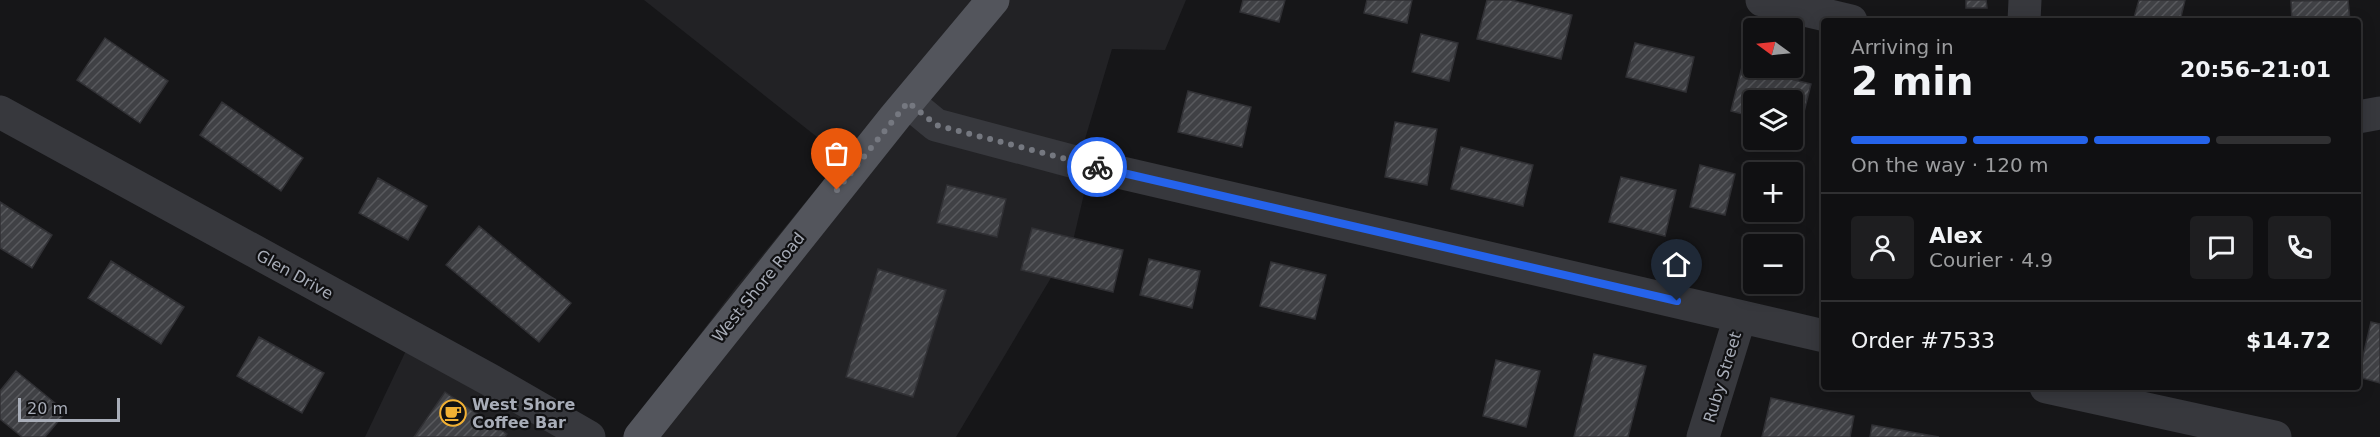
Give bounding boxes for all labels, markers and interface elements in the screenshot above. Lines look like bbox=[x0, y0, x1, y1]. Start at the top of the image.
north arrow bbox=[1743, 18, 1803, 78]
map controls bbox=[1743, 18, 1803, 294]
text: Arriving in bbox=[1851, 35, 1954, 59]
text: 20:56–21:01 bbox=[2180, 57, 2331, 82]
text: 2 min bbox=[1851, 59, 1973, 104]
button: layers bbox=[1743, 90, 1803, 150]
pin bbox=[811, 128, 862, 190]
icon: bag bbox=[820, 137, 853, 170]
courier bbox=[1067, 137, 1127, 197]
icon: bike bbox=[1081, 151, 1114, 184]
text: On the way · 120 m bbox=[1851, 153, 2049, 177]
button: + bbox=[1743, 162, 1803, 222]
button: person bbox=[1851, 216, 1914, 279]
button: chat bbox=[2190, 216, 2253, 279]
button: phone bbox=[2268, 216, 2331, 279]
text: Alex bbox=[1929, 223, 1983, 248]
street label: West Shore Road bbox=[708, 229, 809, 346]
button: − bbox=[1743, 234, 1803, 294]
pin bbox=[1651, 239, 1702, 301]
street label: Glen Drive bbox=[253, 246, 336, 303]
icon: home bbox=[1660, 248, 1693, 281]
text: Courier · 4.9 bbox=[1929, 248, 2053, 272]
text: Order #7533 bbox=[1851, 328, 1995, 353]
text: $14.72 bbox=[2246, 328, 2331, 353]
street label: Ruby Street bbox=[1700, 329, 1745, 425]
scale bar bbox=[18, 395, 120, 422]
place label: West Shore Coffee Bar bbox=[472, 395, 575, 432]
cafe icon: West Shore Coffee Bar bbox=[438, 398, 468, 428]
text: 20 m bbox=[27, 399, 68, 418]

